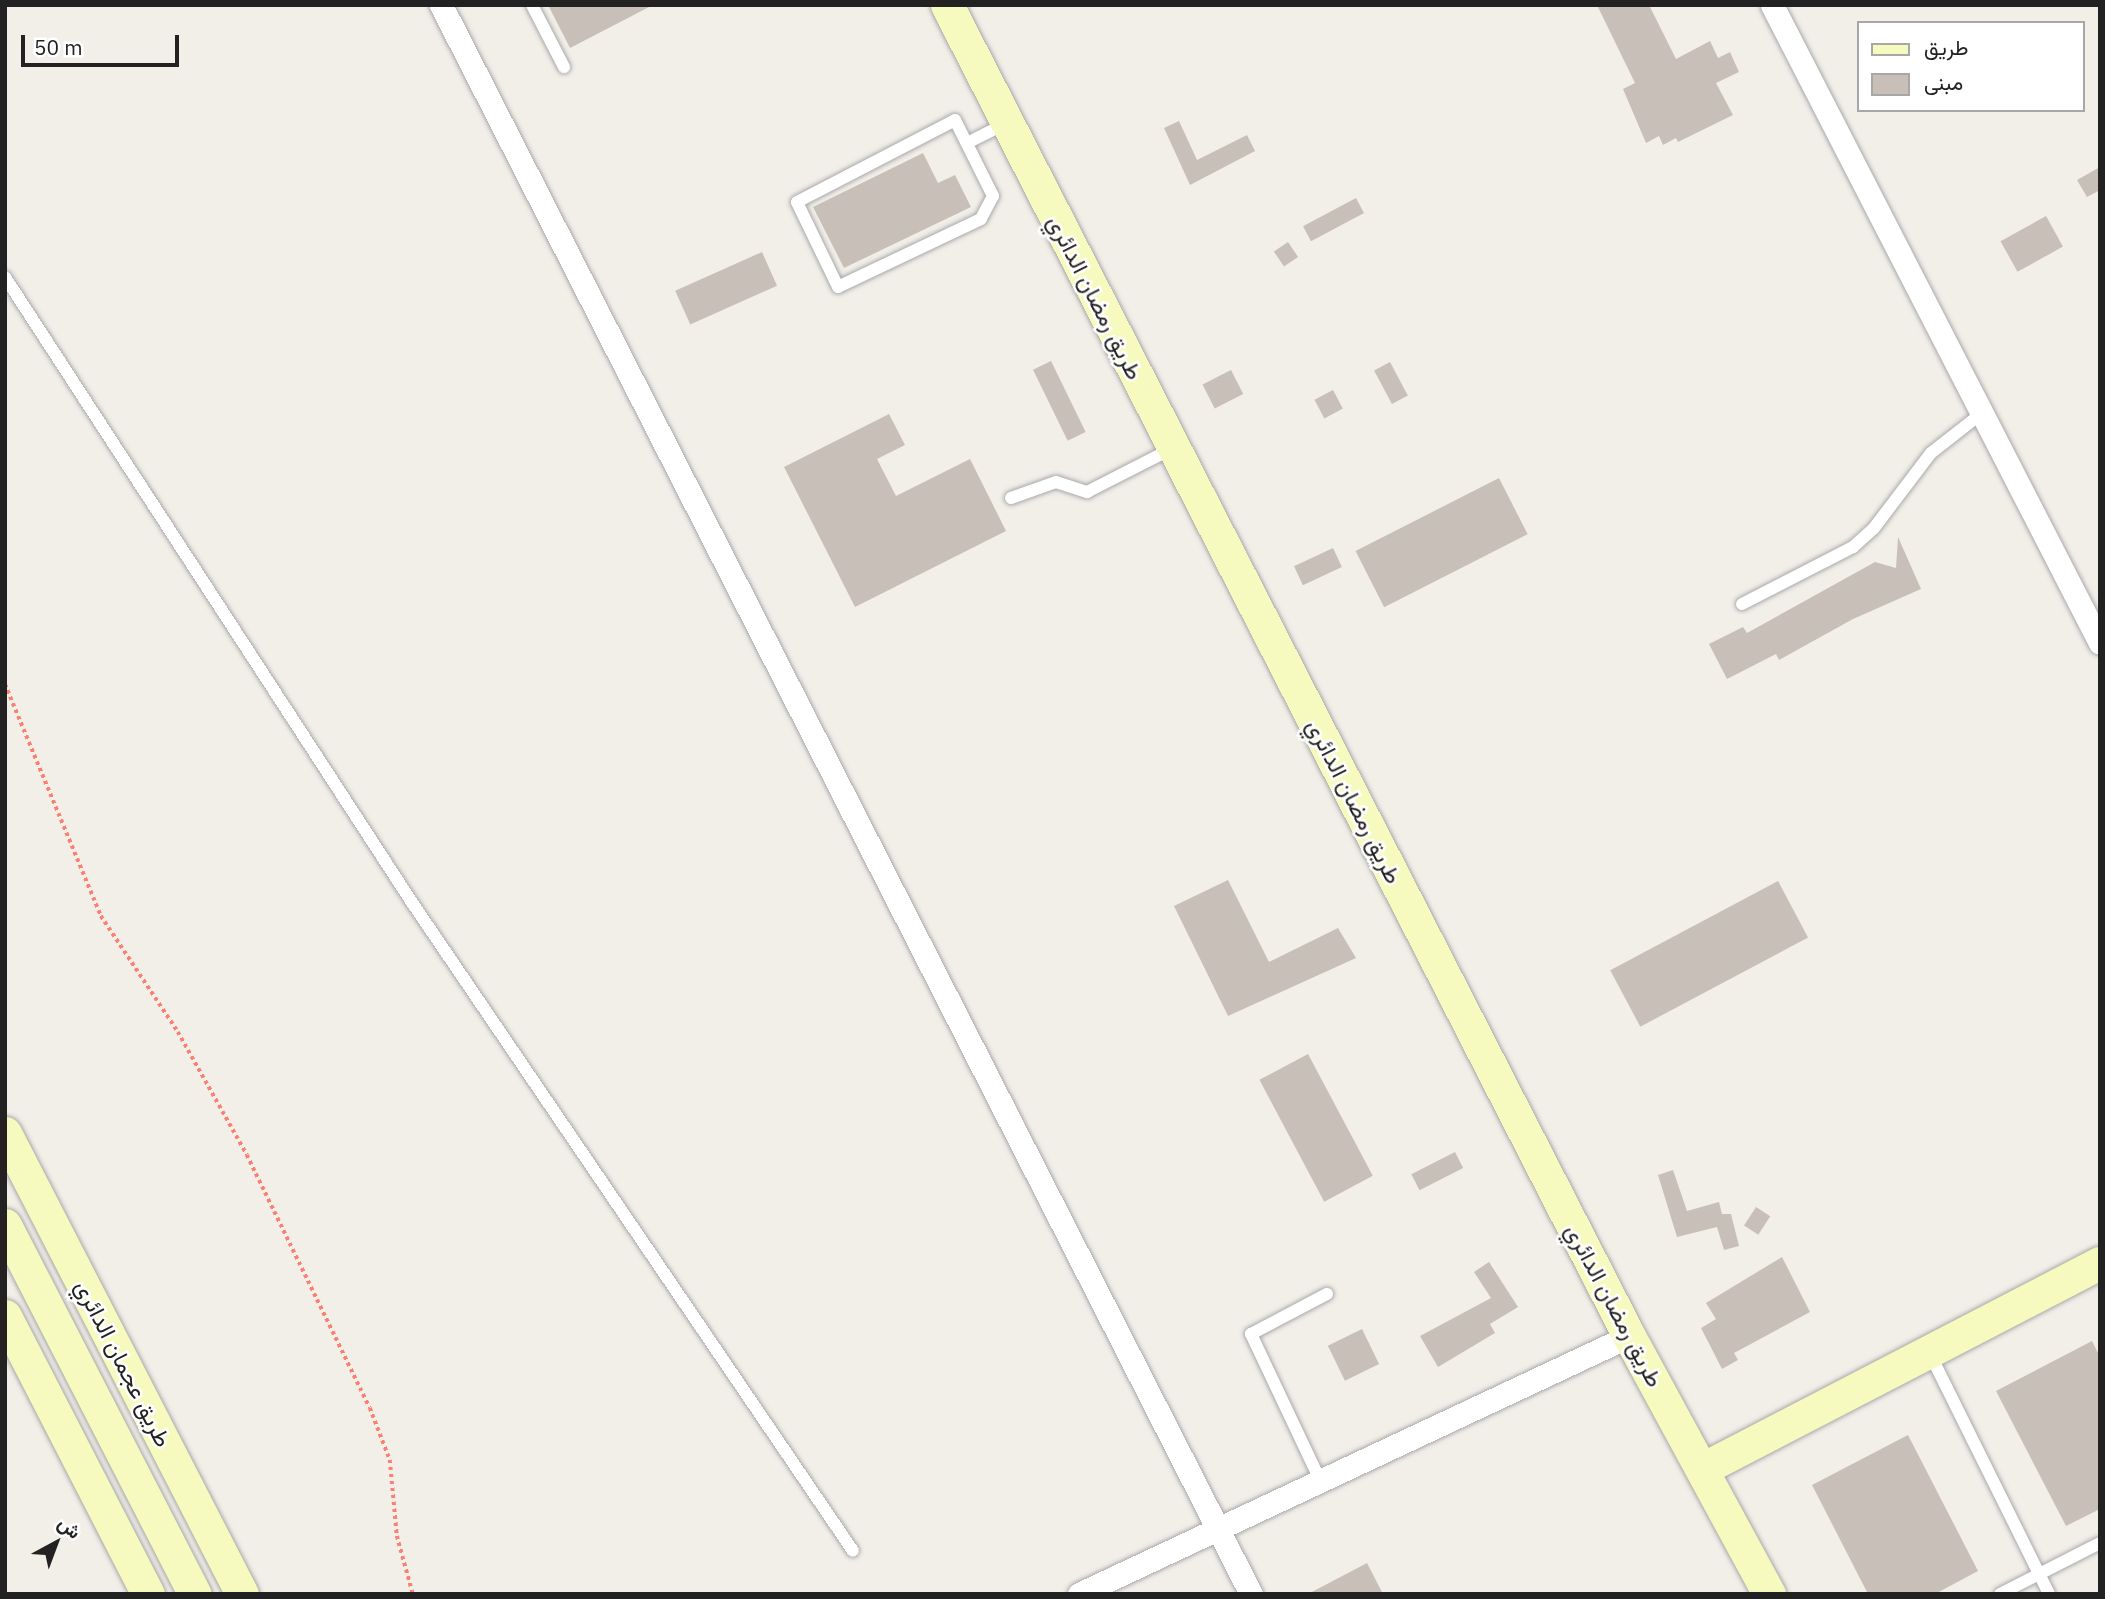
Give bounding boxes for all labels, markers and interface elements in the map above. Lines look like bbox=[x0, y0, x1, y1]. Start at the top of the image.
scale bar bbox=[24, 21, 182, 65]
legend bbox=[1856, 21, 2084, 112]
text: 50 m bbox=[34, 33, 83, 61]
text: طريق bbox=[1924, 33, 1969, 61]
text: مبنى bbox=[1924, 68, 1963, 96]
street label: طريق رمضان الدائري bbox=[1043, 210, 1149, 384]
street label: طريق رمضان الدائري bbox=[1302, 714, 1408, 888]
street label: طريق رمضان الدائري bbox=[1560, 1219, 1670, 1391]
street label: طريق عجمان الدائري bbox=[70, 1275, 178, 1451]
north arrow bbox=[21, 1508, 91, 1578]
text: ش bbox=[53, 1511, 86, 1544]

